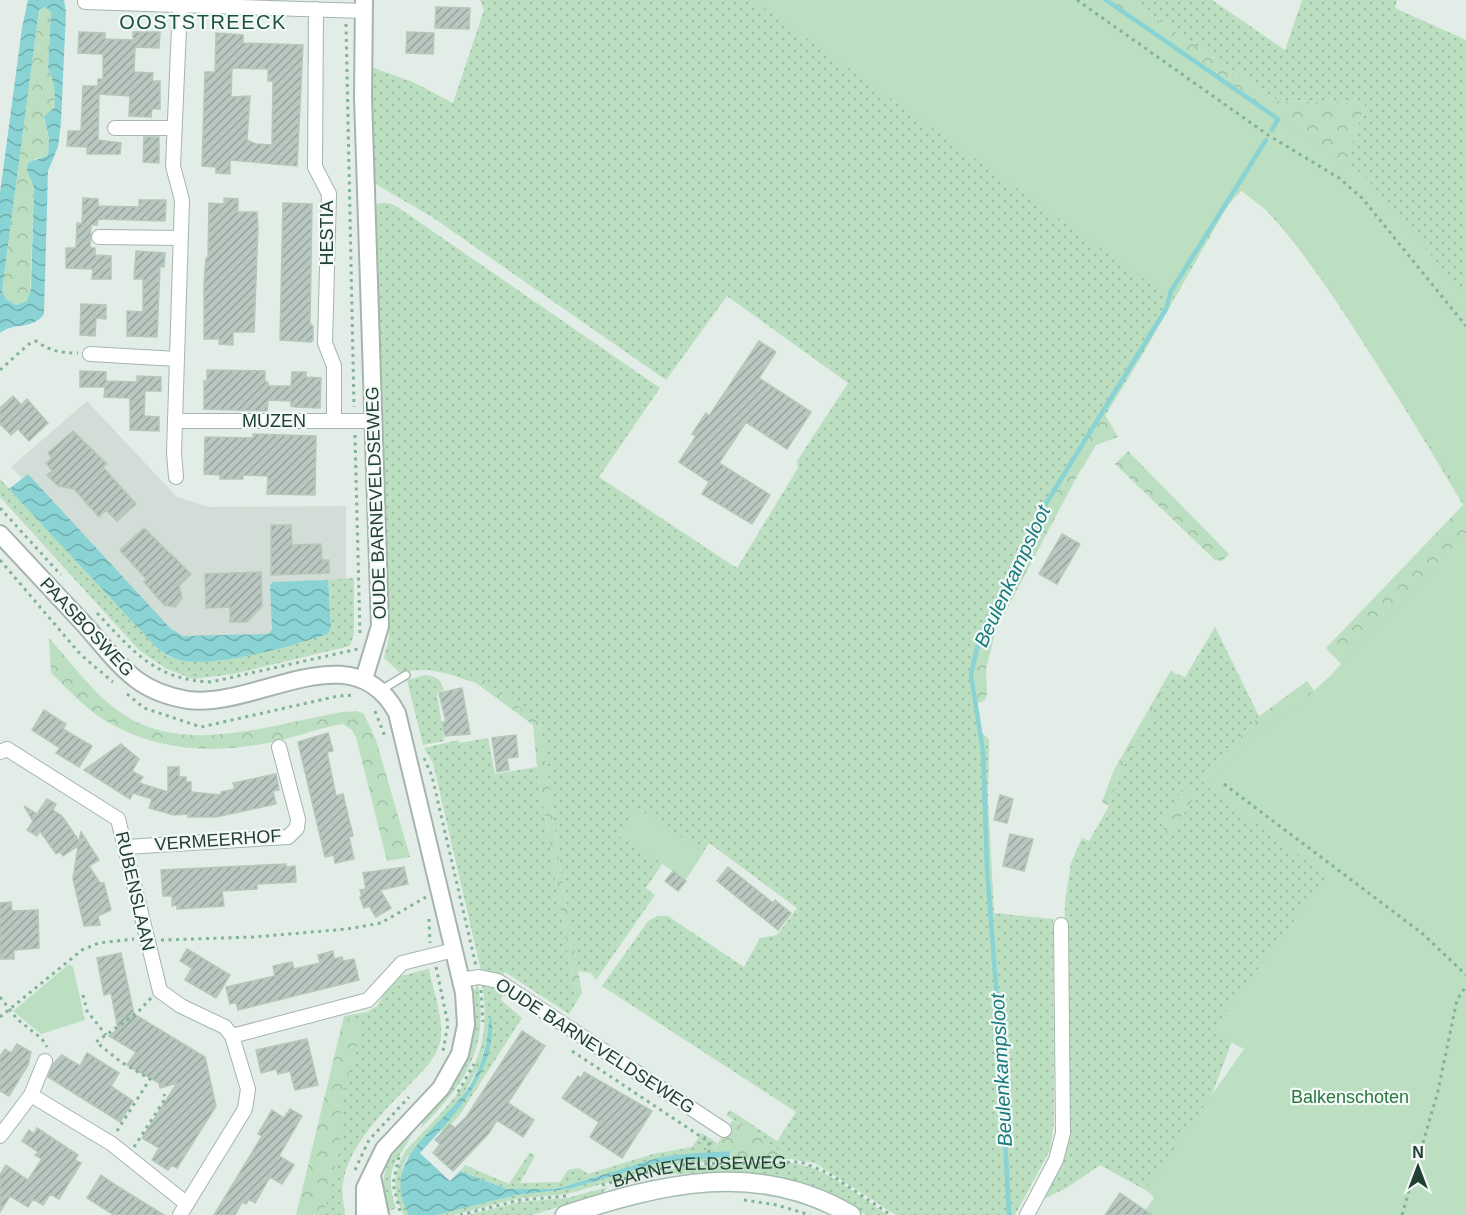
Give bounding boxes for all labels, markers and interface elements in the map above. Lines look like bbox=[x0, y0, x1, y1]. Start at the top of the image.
district label: OOSTSTREECK bbox=[119, 11, 287, 33]
street label: HESTIA bbox=[317, 200, 337, 266]
street label: OUDE BARNEVELDSEWEG bbox=[362, 386, 390, 620]
street label: MUZEN bbox=[242, 411, 306, 431]
water label: Beulenkampsloot bbox=[970, 501, 1055, 650]
street label: PAASBOSWEG bbox=[36, 573, 138, 681]
street label: VERMEERHOF bbox=[154, 826, 282, 854]
street label: RUBENSLAAN bbox=[112, 829, 158, 953]
street label: OUDE BARNEVELDSEWEG bbox=[492, 974, 698, 1118]
water label: Beulenkampsloot bbox=[986, 991, 1016, 1147]
park label: Balkenschoten bbox=[1291, 1087, 1409, 1107]
north arrow bbox=[1388, 1137, 1448, 1197]
text: N bbox=[1412, 1144, 1424, 1161]
street label: BARNEVELDSEWEG bbox=[610, 1152, 787, 1192]

